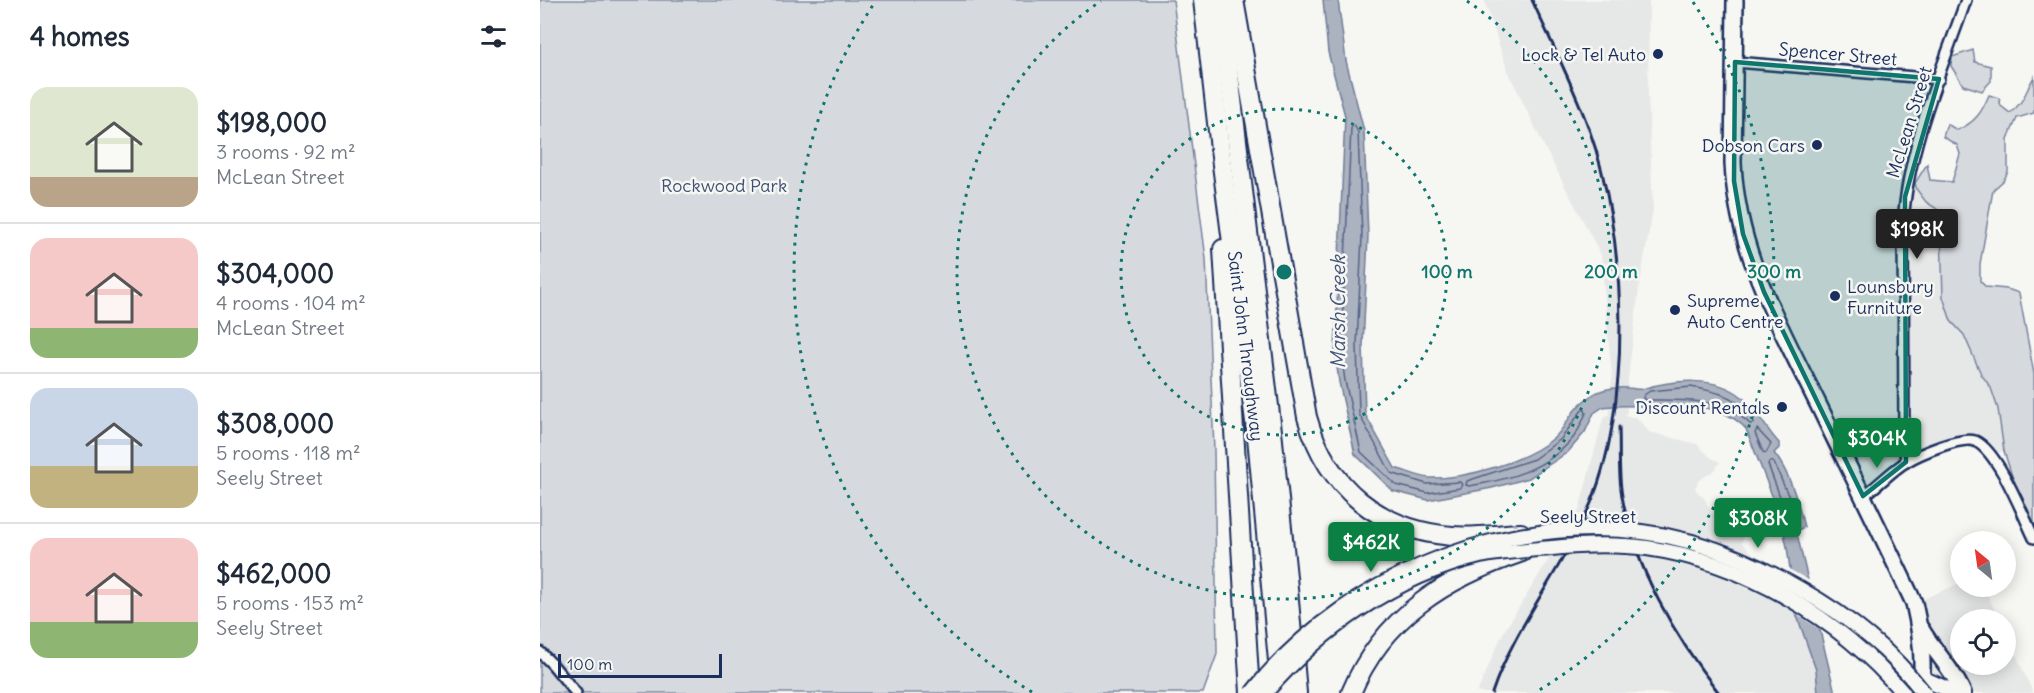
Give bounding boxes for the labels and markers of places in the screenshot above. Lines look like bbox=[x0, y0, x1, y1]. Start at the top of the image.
place label: Lock & Tel Auto bbox=[1521, 43, 1646, 66]
marker: Lock & Tel Auto bbox=[1651, 47, 1665, 61]
place label: Dobson Cars bbox=[1702, 134, 1805, 157]
marker: Dobson Cars bbox=[1810, 138, 1824, 152]
pin: $198K bbox=[1875, 209, 1959, 260]
centre of rings bbox=[1274, 262, 1294, 282]
place label: Lounsbury Furniture bbox=[1847, 275, 1934, 319]
place label: Supreme Auto Centre bbox=[1687, 289, 1783, 333]
marker: Lounsbury Furniture bbox=[1828, 289, 1842, 303]
marker: Supreme Auto Centre bbox=[1668, 303, 1682, 317]
place label: Discount Rentals bbox=[1635, 396, 1770, 419]
marker: Discount Rentals bbox=[1775, 400, 1789, 414]
pin: $304K bbox=[1835, 418, 1919, 469]
pin: $308K bbox=[1716, 498, 1800, 549]
pin: $462K bbox=[1329, 522, 1413, 573]

